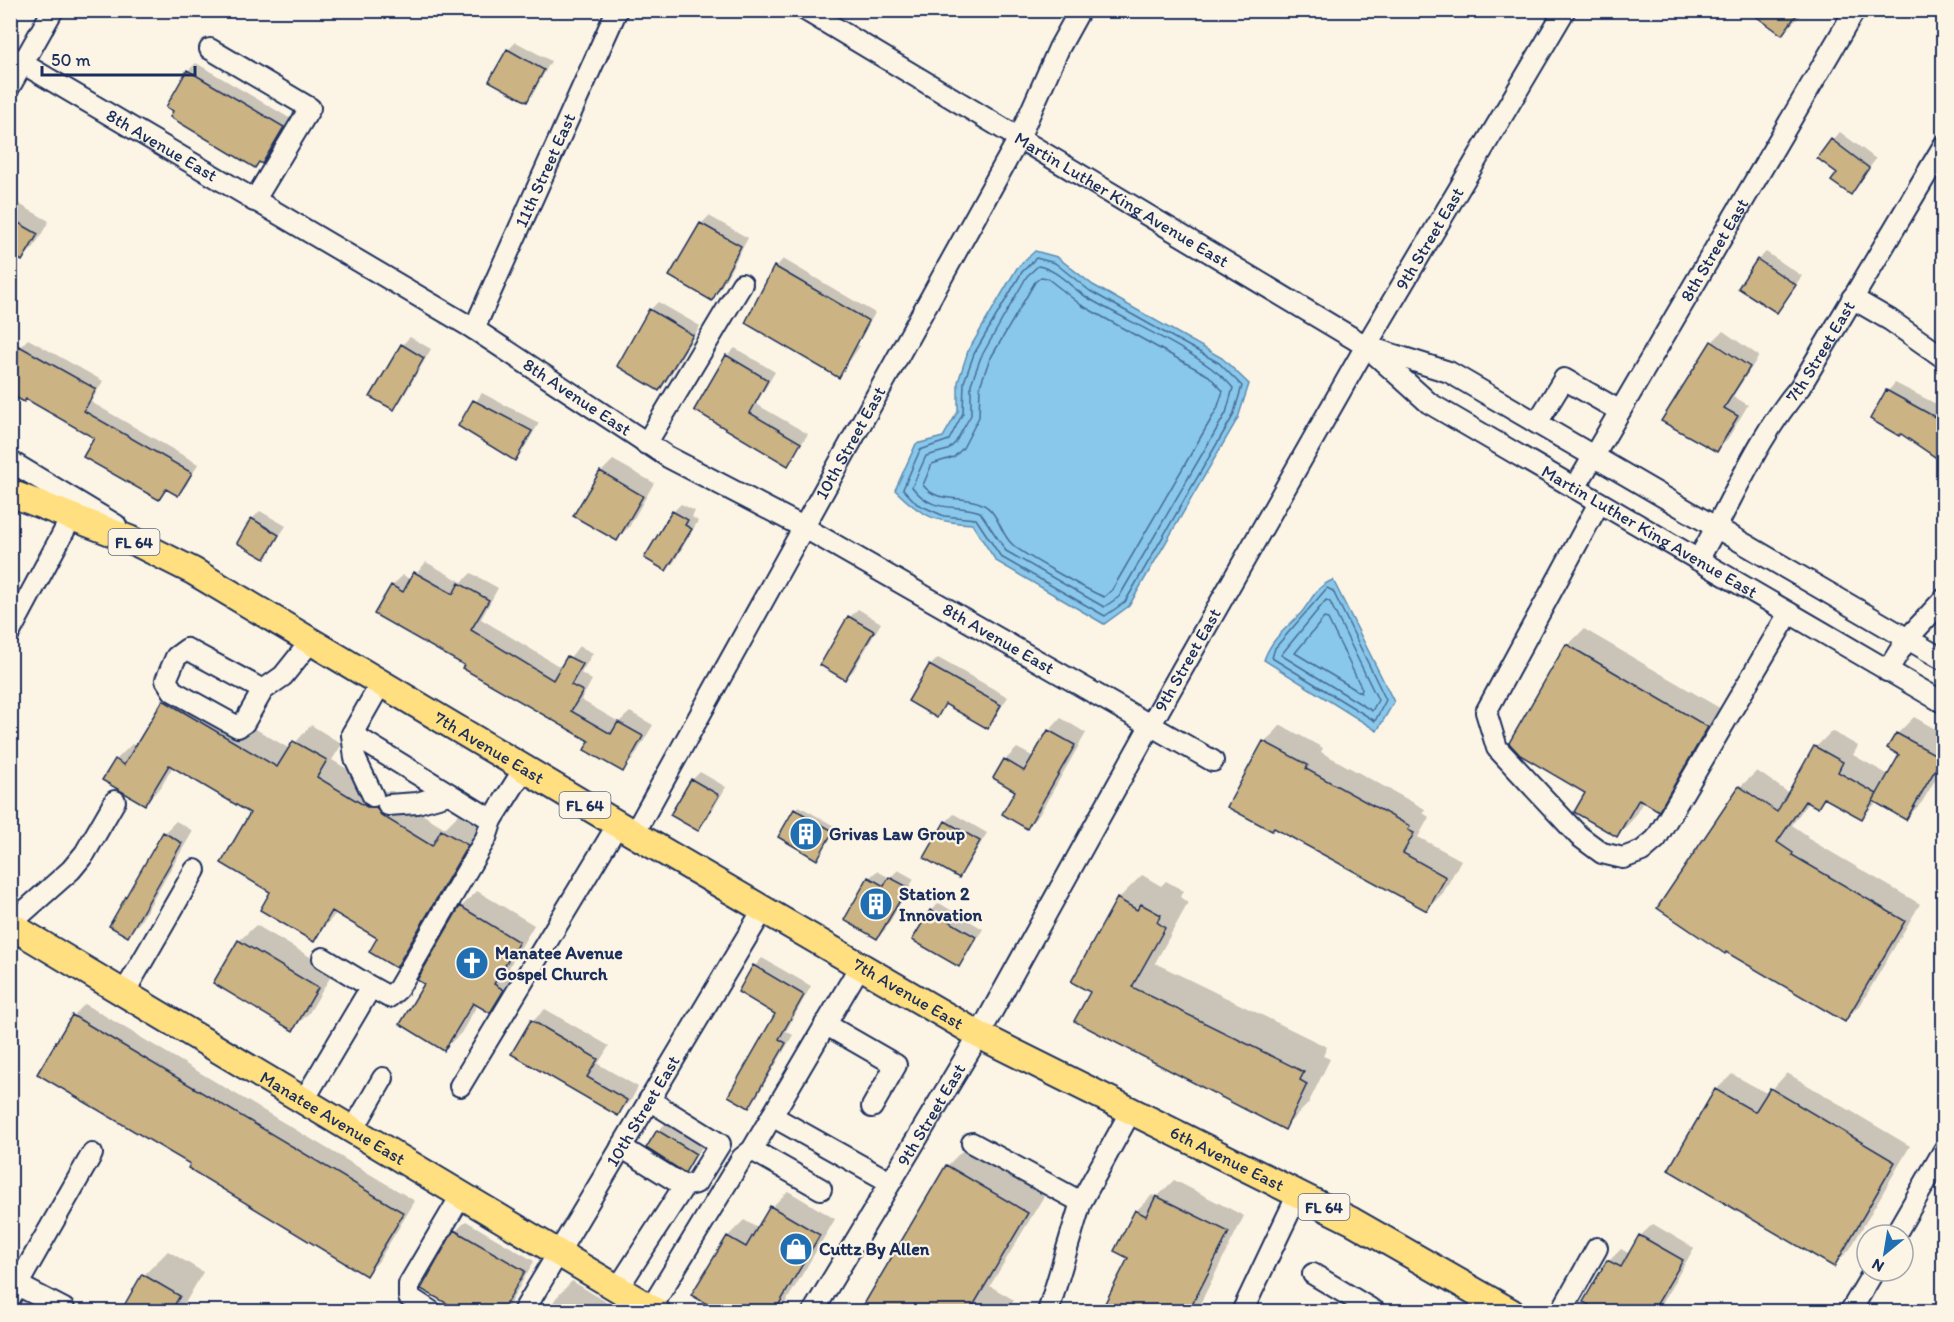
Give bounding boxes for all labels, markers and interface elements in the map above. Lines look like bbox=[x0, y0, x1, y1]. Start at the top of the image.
scale bar bbox=[42, 39, 195, 77]
text: 50 m bbox=[51, 49, 91, 71]
street label: 8th Avenue East bbox=[102, 104, 221, 187]
street label: 11th Street East bbox=[510, 109, 580, 231]
street label: Martin Luther King Avenue East bbox=[1010, 127, 1233, 272]
street label: 9th Street East bbox=[1391, 183, 1469, 294]
street label: 8th Street East bbox=[1676, 194, 1753, 306]
street label: 7th Street East bbox=[1781, 297, 1860, 407]
street label: 8th Avenue East bbox=[519, 353, 636, 441]
street label: 10th Street East bbox=[810, 382, 891, 503]
street label: Martin Luther King Avenue East bbox=[1538, 460, 1762, 603]
road number: FL 64 bbox=[108, 529, 160, 555]
street label: 8th Avenue East bbox=[939, 598, 1059, 679]
street label: 9th Street East bbox=[1149, 604, 1226, 716]
street label: 7th Avenue East bbox=[430, 706, 548, 789]
road number: FL 64 bbox=[560, 792, 610, 818]
building icon: Grivas Law Group bbox=[788, 816, 824, 852]
place label: Grivas Law Group bbox=[829, 823, 966, 845]
place label: Station 2 Innovation bbox=[899, 883, 982, 926]
building icon: Station 2 Innovation bbox=[858, 886, 894, 922]
place label: Manatee Avenue Gospel Church bbox=[495, 942, 623, 985]
church icon: Manatee Avenue Gospel Church bbox=[454, 945, 490, 981]
street label: 7th Avenue East bbox=[849, 953, 968, 1035]
street label: 10th Street East bbox=[601, 1051, 685, 1171]
street label: 9th Street East bbox=[892, 1059, 971, 1170]
street label: Manatee Avenue East bbox=[256, 1066, 410, 1170]
street label: 6th Avenue East bbox=[1166, 1121, 1288, 1196]
road number: FL 64 bbox=[1298, 1194, 1350, 1220]
north arrow bbox=[1855, 1223, 1915, 1283]
shop icon: Cuttz By Allen bbox=[778, 1231, 814, 1267]
place label: Cuttz By Allen bbox=[819, 1238, 930, 1260]
text: N bbox=[1868, 1255, 1887, 1276]

